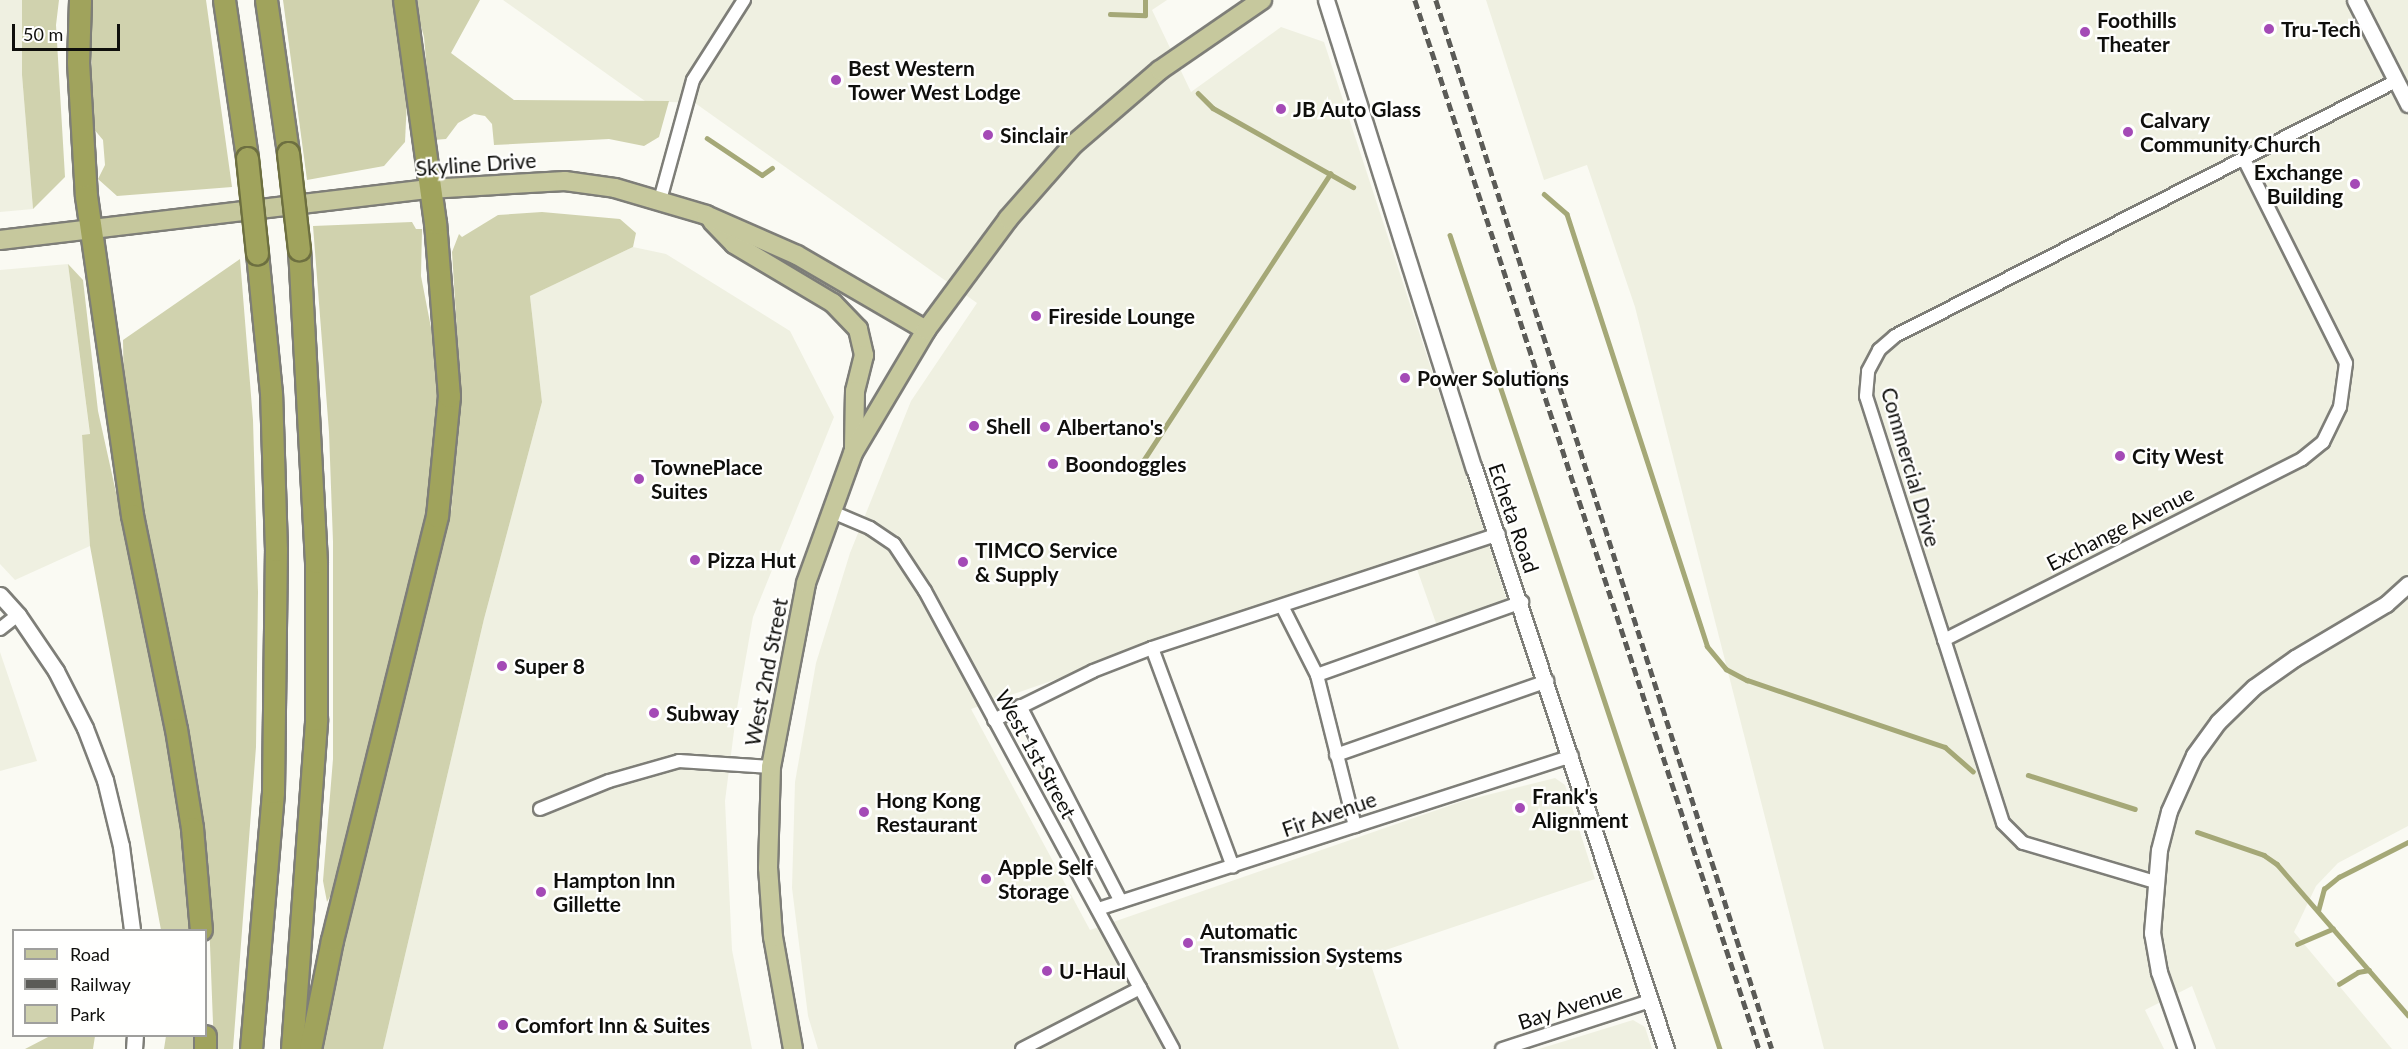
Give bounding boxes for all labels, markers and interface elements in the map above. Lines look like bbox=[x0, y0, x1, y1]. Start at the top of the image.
place label: Foothills Theater bbox=[2097, 7, 2177, 57]
scale bar bbox=[15, 12, 123, 50]
place label: Tru-Tech bbox=[2281, 16, 2361, 42]
marker: Tru-Tech bbox=[2262, 22, 2276, 36]
text: 50 m bbox=[23, 23, 63, 45]
marker: Foothills Theater bbox=[2078, 25, 2092, 39]
place label: Best Western Tower West Lodge bbox=[848, 55, 1021, 105]
marker: Best Western Tower West Lodge bbox=[829, 73, 843, 87]
place label: JB Auto Glass bbox=[1293, 96, 1422, 122]
marker: JB Auto Glass bbox=[1274, 102, 1288, 116]
place label: Calvary Community Church bbox=[2140, 107, 2321, 157]
place label: Sinclair bbox=[1000, 122, 1068, 148]
marker: Calvary Community Church bbox=[2121, 125, 2135, 139]
marker: Sinclair bbox=[981, 128, 995, 142]
street label: Skyline Drive bbox=[415, 147, 537, 181]
place label: Exchange Building bbox=[2254, 159, 2343, 209]
marker: Exchange Building bbox=[2348, 177, 2362, 191]
place label: Fireside Lounge bbox=[1048, 303, 1195, 329]
marker: Fireside Lounge bbox=[1029, 309, 1043, 323]
place label: Power Solutions bbox=[1417, 365, 1569, 391]
marker: Power Solutions bbox=[1398, 371, 1412, 385]
street label: Commercial Drive bbox=[1876, 384, 1946, 550]
place label: Shell bbox=[986, 413, 1031, 439]
place label: Albertano's bbox=[1057, 414, 1163, 440]
marker: Shell bbox=[967, 419, 981, 433]
marker: Albertano's bbox=[1038, 420, 1052, 434]
place label: City West bbox=[2132, 443, 2224, 469]
marker: City West bbox=[2113, 449, 2127, 463]
place label: Boondoggles bbox=[1065, 451, 1186, 477]
place label: TownePlace Suites bbox=[651, 454, 763, 504]
marker: Boondoggles bbox=[1046, 457, 1060, 471]
street label: Echeta Road bbox=[1483, 460, 1545, 576]
marker: TownePlace Suites bbox=[632, 472, 646, 486]
street label: Exchange Avenue bbox=[2042, 480, 2198, 576]
place label: TIMCO Service & Supply bbox=[975, 537, 1117, 587]
place label: Pizza Hut bbox=[707, 547, 796, 573]
marker: Pizza Hut bbox=[688, 553, 702, 567]
marker: TIMCO Service & Supply bbox=[956, 555, 970, 569]
street label: West 2nd Street bbox=[739, 596, 793, 748]
place label: Super 8 bbox=[514, 653, 585, 679]
marker: Super 8 bbox=[495, 659, 509, 673]
street label: West 1st Street bbox=[990, 685, 1082, 823]
place label: Subway bbox=[666, 700, 739, 726]
marker: Subway bbox=[647, 706, 661, 720]
place label: Frank's Alignment bbox=[1532, 783, 1628, 833]
street label: Fir Avenue bbox=[1278, 786, 1380, 842]
place label: Hong Kong Restaurant bbox=[876, 787, 981, 837]
marker: Frank's Alignment bbox=[1513, 801, 1527, 815]
marker: Hong Kong Restaurant bbox=[857, 805, 871, 819]
place label: Apple Self Storage bbox=[998, 854, 1093, 904]
place label: Hampton Inn Gillette bbox=[553, 867, 675, 917]
marker: Apple Self Storage bbox=[979, 872, 993, 886]
marker: Hampton Inn Gillette bbox=[534, 885, 548, 899]
place label: Automatic Transmission Systems bbox=[1200, 918, 1402, 968]
legend bbox=[12, 929, 207, 1037]
marker: Automatic Transmission Systems bbox=[1181, 936, 1195, 950]
text: Road bbox=[70, 943, 110, 965]
place label: U-Haul bbox=[1059, 958, 1126, 984]
marker: U-Haul bbox=[1040, 964, 1054, 978]
text: Railway bbox=[70, 973, 131, 995]
street label: Bay Avenue bbox=[1514, 977, 1626, 1035]
text: Park bbox=[70, 1003, 105, 1025]
place label: Comfort Inn & Suites bbox=[515, 1012, 710, 1038]
marker: Comfort Inn & Suites bbox=[496, 1018, 510, 1032]

